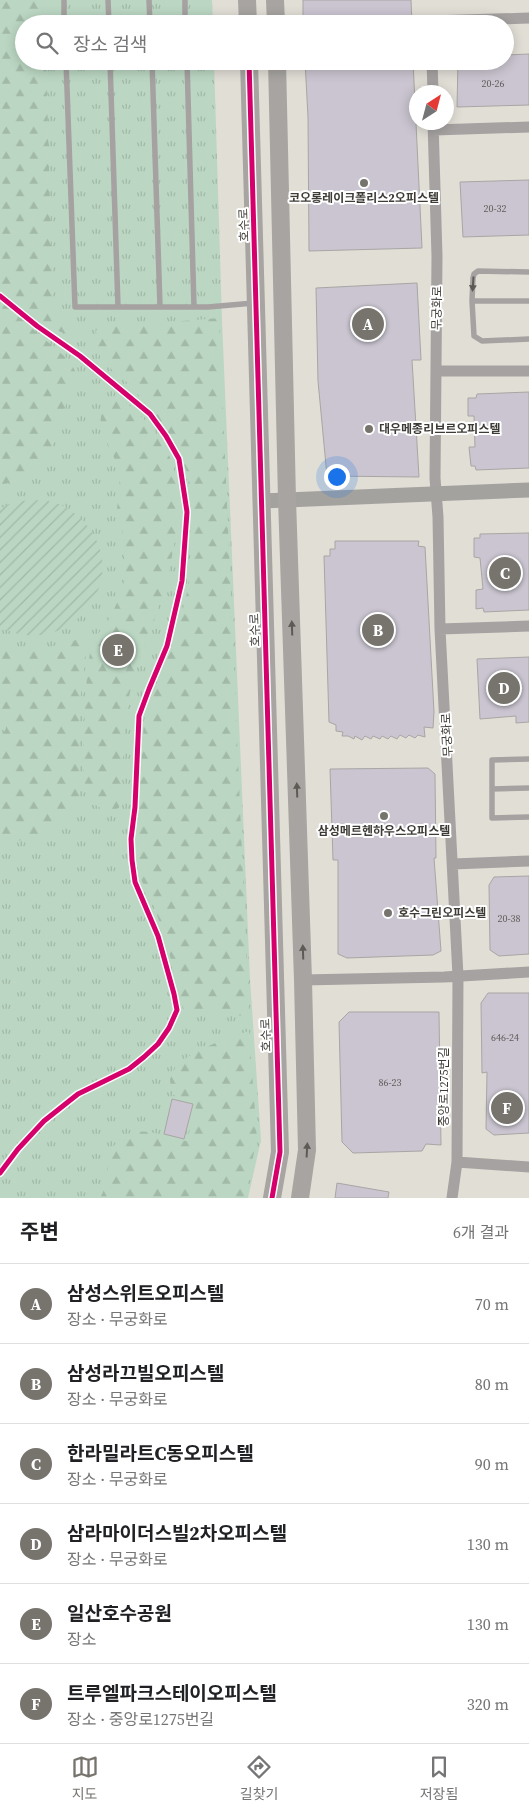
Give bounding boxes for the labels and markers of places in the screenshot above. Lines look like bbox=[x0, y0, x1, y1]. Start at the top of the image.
marker: 코오롱레이크폴리스2오피스텔 bbox=[358, 177, 370, 189]
place label: 코오롱레이크폴리스2오피스텔 bbox=[289, 190, 439, 206]
pin: A bbox=[352, 305, 384, 343]
place label: 대우메종리브르오피스텔 bbox=[379, 421, 500, 437]
marker: 대우메종리브르오피스텔 bbox=[363, 423, 375, 435]
pin: C bbox=[489, 554, 521, 592]
pin: B bbox=[362, 611, 394, 649]
pin: E bbox=[102, 631, 134, 669]
pin: D bbox=[488, 669, 520, 707]
marker: 삼성메르헨하우스오피스텔 bbox=[378, 810, 390, 822]
place label: 삼성메르헨하우스오피스텔 bbox=[318, 823, 450, 839]
place label: 호수그린오피스텔 bbox=[398, 905, 486, 921]
marker: 호수그린오피스텔 bbox=[382, 907, 394, 919]
pin: F bbox=[491, 1089, 523, 1127]

